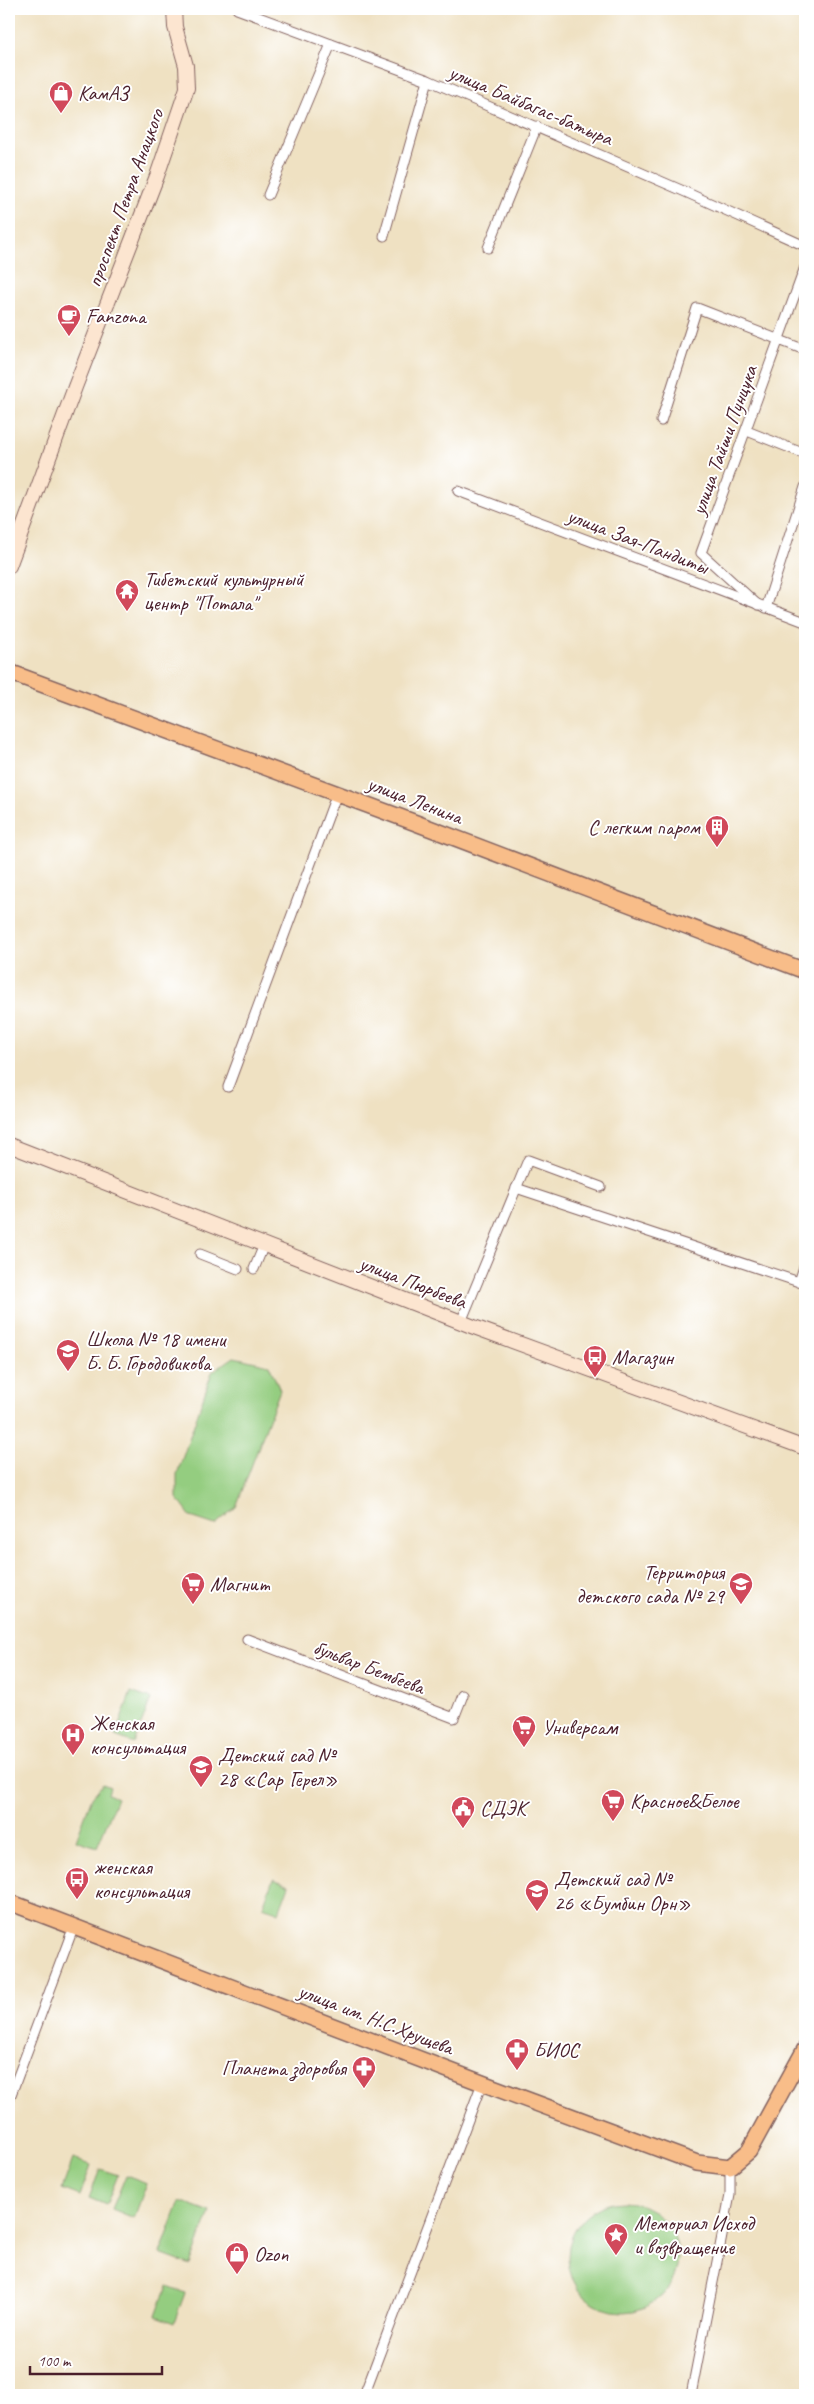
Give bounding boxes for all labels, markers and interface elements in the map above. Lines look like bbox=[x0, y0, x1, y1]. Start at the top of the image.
street label: улица Байбагас-батыра bbox=[443, 58, 618, 152]
shop icon: КамАЗ bbox=[48, 80, 74, 114]
place label: КамАЗ bbox=[78, 80, 131, 106]
street label: проспект Петра Анацкого bbox=[81, 104, 170, 291]
cafe icon: Fanzona bbox=[56, 303, 82, 337]
place label: Fanzona bbox=[86, 303, 148, 329]
street label: улица Тайши Пунцука bbox=[684, 360, 764, 520]
street label: улица Зая-Пандиты bbox=[562, 501, 714, 580]
place label: Тибетский культурный центр "Потала" bbox=[144, 566, 305, 616]
temple icon: Тибетский культурный центр "Потала" bbox=[114, 578, 140, 612]
street label: улица Ленина bbox=[362, 769, 468, 831]
place label: С легким паром bbox=[588, 814, 701, 840]
building icon: С легким паром bbox=[704, 814, 730, 848]
street label: улица Пюрбеева bbox=[354, 1249, 472, 1315]
place label: Школа № 18 имени Б. Б. Городовикова bbox=[86, 1326, 228, 1376]
school or university icon: Школа № 18 имени Б. Б. Городовикова bbox=[55, 1338, 81, 1372]
bus stop icon: Магазин bbox=[582, 1344, 608, 1378]
place label: Магазин bbox=[612, 1344, 675, 1370]
place label: Территория детского сада № 29 bbox=[576, 1559, 726, 1609]
supermarket icon: Магнит bbox=[180, 1571, 206, 1605]
place label: Магнит bbox=[210, 1571, 271, 1597]
school or university icon: Территория детского сада № 29 bbox=[728, 1571, 754, 1605]
street label: бульвар Бембеева bbox=[310, 1634, 430, 1701]
place label: Женская консультация bbox=[90, 1710, 187, 1760]
supermarket icon: Универсам bbox=[511, 1714, 537, 1748]
place label: Универсам bbox=[542, 1714, 619, 1740]
hospital icon: Женская консультация bbox=[60, 1722, 86, 1756]
place label: Детский сад № 28 «Сар Герел» bbox=[218, 1742, 338, 1792]
school or university icon: Детский сад № 28 «Сар Герел» bbox=[188, 1754, 214, 1788]
supermarket icon: Красное&Белое bbox=[600, 1788, 626, 1822]
place label: Красное&Белое bbox=[630, 1788, 740, 1814]
public building icon: СДЭК bbox=[450, 1795, 476, 1829]
place label: СДЭК bbox=[480, 1795, 530, 1821]
place label: женская консультация bbox=[94, 1854, 191, 1904]
bus stop icon: женская консультация bbox=[64, 1866, 90, 1900]
place label: Детский сад № 26 «Бумбин Орн» bbox=[554, 1866, 691, 1916]
school or university icon: Детский сад № 26 «Бумбин Орн» bbox=[524, 1878, 550, 1912]
street label: улица им. Н.С.Хрущева bbox=[293, 1977, 459, 2061]
pharmacy icon: БИОС bbox=[504, 2037, 530, 2071]
place label: БИОС bbox=[534, 2037, 581, 2063]
place label: Планета здоровья bbox=[222, 2055, 348, 2082]
pharmacy icon: Планета здоровья bbox=[351, 2055, 377, 2089]
place label: Мемориал Исход и возвращение bbox=[634, 2210, 756, 2260]
place icon: Мемориал Исход и возвращение bbox=[603, 2222, 629, 2256]
shop icon: Ozon bbox=[224, 2241, 250, 2275]
place label: Ozon bbox=[254, 2241, 289, 2267]
scale bar bbox=[30, 2344, 162, 2376]
text: 100 m bbox=[38, 2352, 72, 2371]

